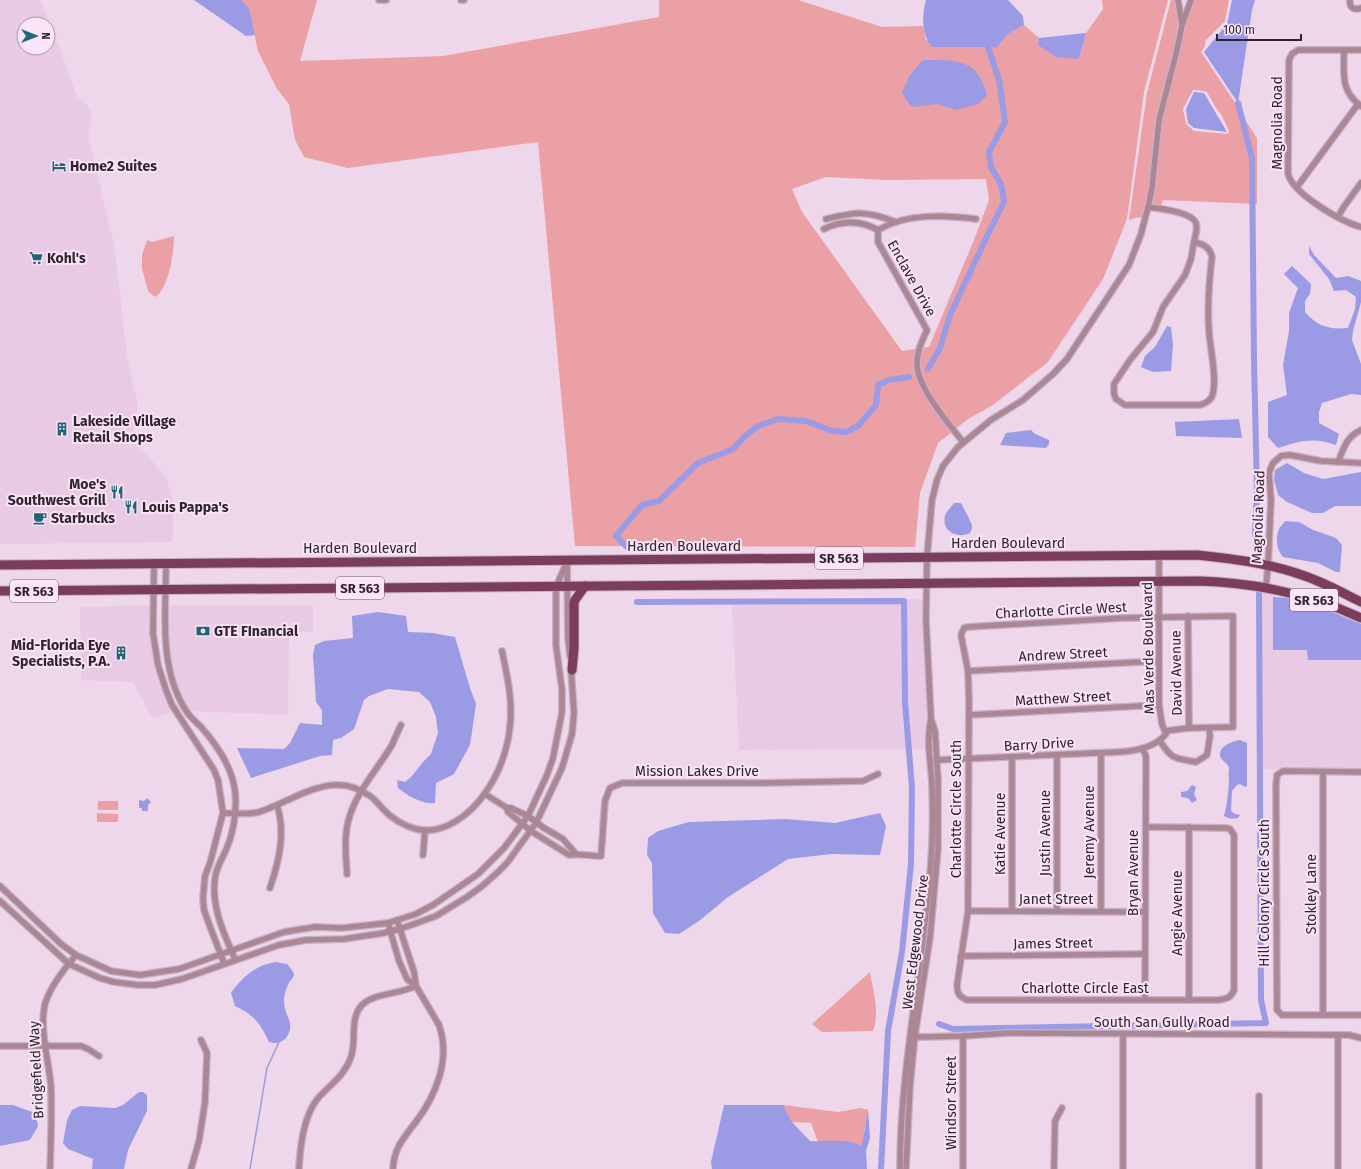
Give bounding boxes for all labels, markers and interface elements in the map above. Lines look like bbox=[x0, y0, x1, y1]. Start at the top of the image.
north arrow bbox=[16, 16, 56, 56]
scale bar bbox=[1217, 16, 1301, 42]
text: 100 m bbox=[1223, 23, 1255, 37]
text: N bbox=[39, 32, 52, 40]
street label: Magnolia Road bbox=[1269, 76, 1286, 170]
hotel icon: Home2 Suites bbox=[51, 158, 67, 174]
place label: Home2 Suites bbox=[70, 158, 157, 175]
street label: Enclave Drive bbox=[884, 237, 940, 319]
supermarket icon: Kohl's bbox=[28, 250, 44, 266]
place label: Kohl's bbox=[47, 250, 86, 267]
place label: Lakeside Village Retail Shops bbox=[73, 413, 176, 446]
building icon: Lakeside Village Retail Shops bbox=[54, 421, 70, 437]
street label: Magnolia Road bbox=[1248, 470, 1269, 564]
place label: Moe's Southwest Grill bbox=[8, 476, 107, 509]
restaurant icon: Moe's Southwest Grill bbox=[109, 484, 125, 500]
restaurant icon: Louis Pappa's bbox=[123, 499, 139, 515]
place label: Louis Pappa's bbox=[142, 499, 229, 516]
cafe icon: Starbucks bbox=[32, 510, 48, 526]
place label: Starbucks bbox=[51, 510, 115, 527]
street label: Harden Boulevard bbox=[951, 535, 1065, 552]
street label: Harden Boulevard bbox=[627, 538, 741, 555]
street label: Harden Boulevard bbox=[303, 540, 417, 557]
road number: SR 563 bbox=[815, 547, 863, 569]
road number: SR 563 bbox=[336, 577, 384, 599]
road number: SR 563 bbox=[10, 580, 58, 602]
street label: Mas Verde Boulevard bbox=[1139, 582, 1158, 714]
road number: SR 563 bbox=[1290, 589, 1338, 611]
street label: Charlotte Circle West bbox=[995, 599, 1128, 622]
bank icon: GTE FInancial bbox=[195, 623, 211, 639]
place label: GTE FInancial bbox=[214, 623, 299, 640]
street label: David Avenue bbox=[1167, 630, 1186, 716]
place label: Mid-Florida Eye Specialists, P.A. bbox=[11, 637, 110, 670]
street label: Andrew Street bbox=[1018, 644, 1109, 665]
building icon: Mid-Florida Eye Specialists, P.A. bbox=[113, 645, 129, 661]
street label: Matthew Street bbox=[1015, 687, 1112, 710]
street label: Barry Drive bbox=[1003, 734, 1075, 755]
street label: Charlotte Circle South bbox=[948, 740, 965, 878]
street label: Mission Lakes Drive bbox=[635, 763, 759, 780]
street label: Jeremy Avenue bbox=[1081, 785, 1098, 879]
street label: Justin Avenue bbox=[1037, 790, 1054, 876]
street label: Katie Avenue bbox=[992, 793, 1009, 875]
street label: Hill Colony Circle South bbox=[1256, 819, 1273, 967]
street label: Bryan Avenue bbox=[1125, 830, 1142, 916]
street label: Stokley Lane bbox=[1303, 854, 1320, 934]
street label: Angie Avenue bbox=[1169, 870, 1186, 956]
street label: West Edgewood Drive bbox=[899, 874, 932, 1011]
street label: Janet Street bbox=[1019, 891, 1094, 908]
street label: James Street bbox=[1013, 934, 1094, 953]
street label: Charlotte Circle East bbox=[1021, 980, 1150, 997]
street label: South San Gully Road bbox=[1094, 1014, 1230, 1031]
street label: Bridgefield Way bbox=[25, 1020, 48, 1119]
street label: Windsor Street bbox=[943, 1055, 960, 1150]

